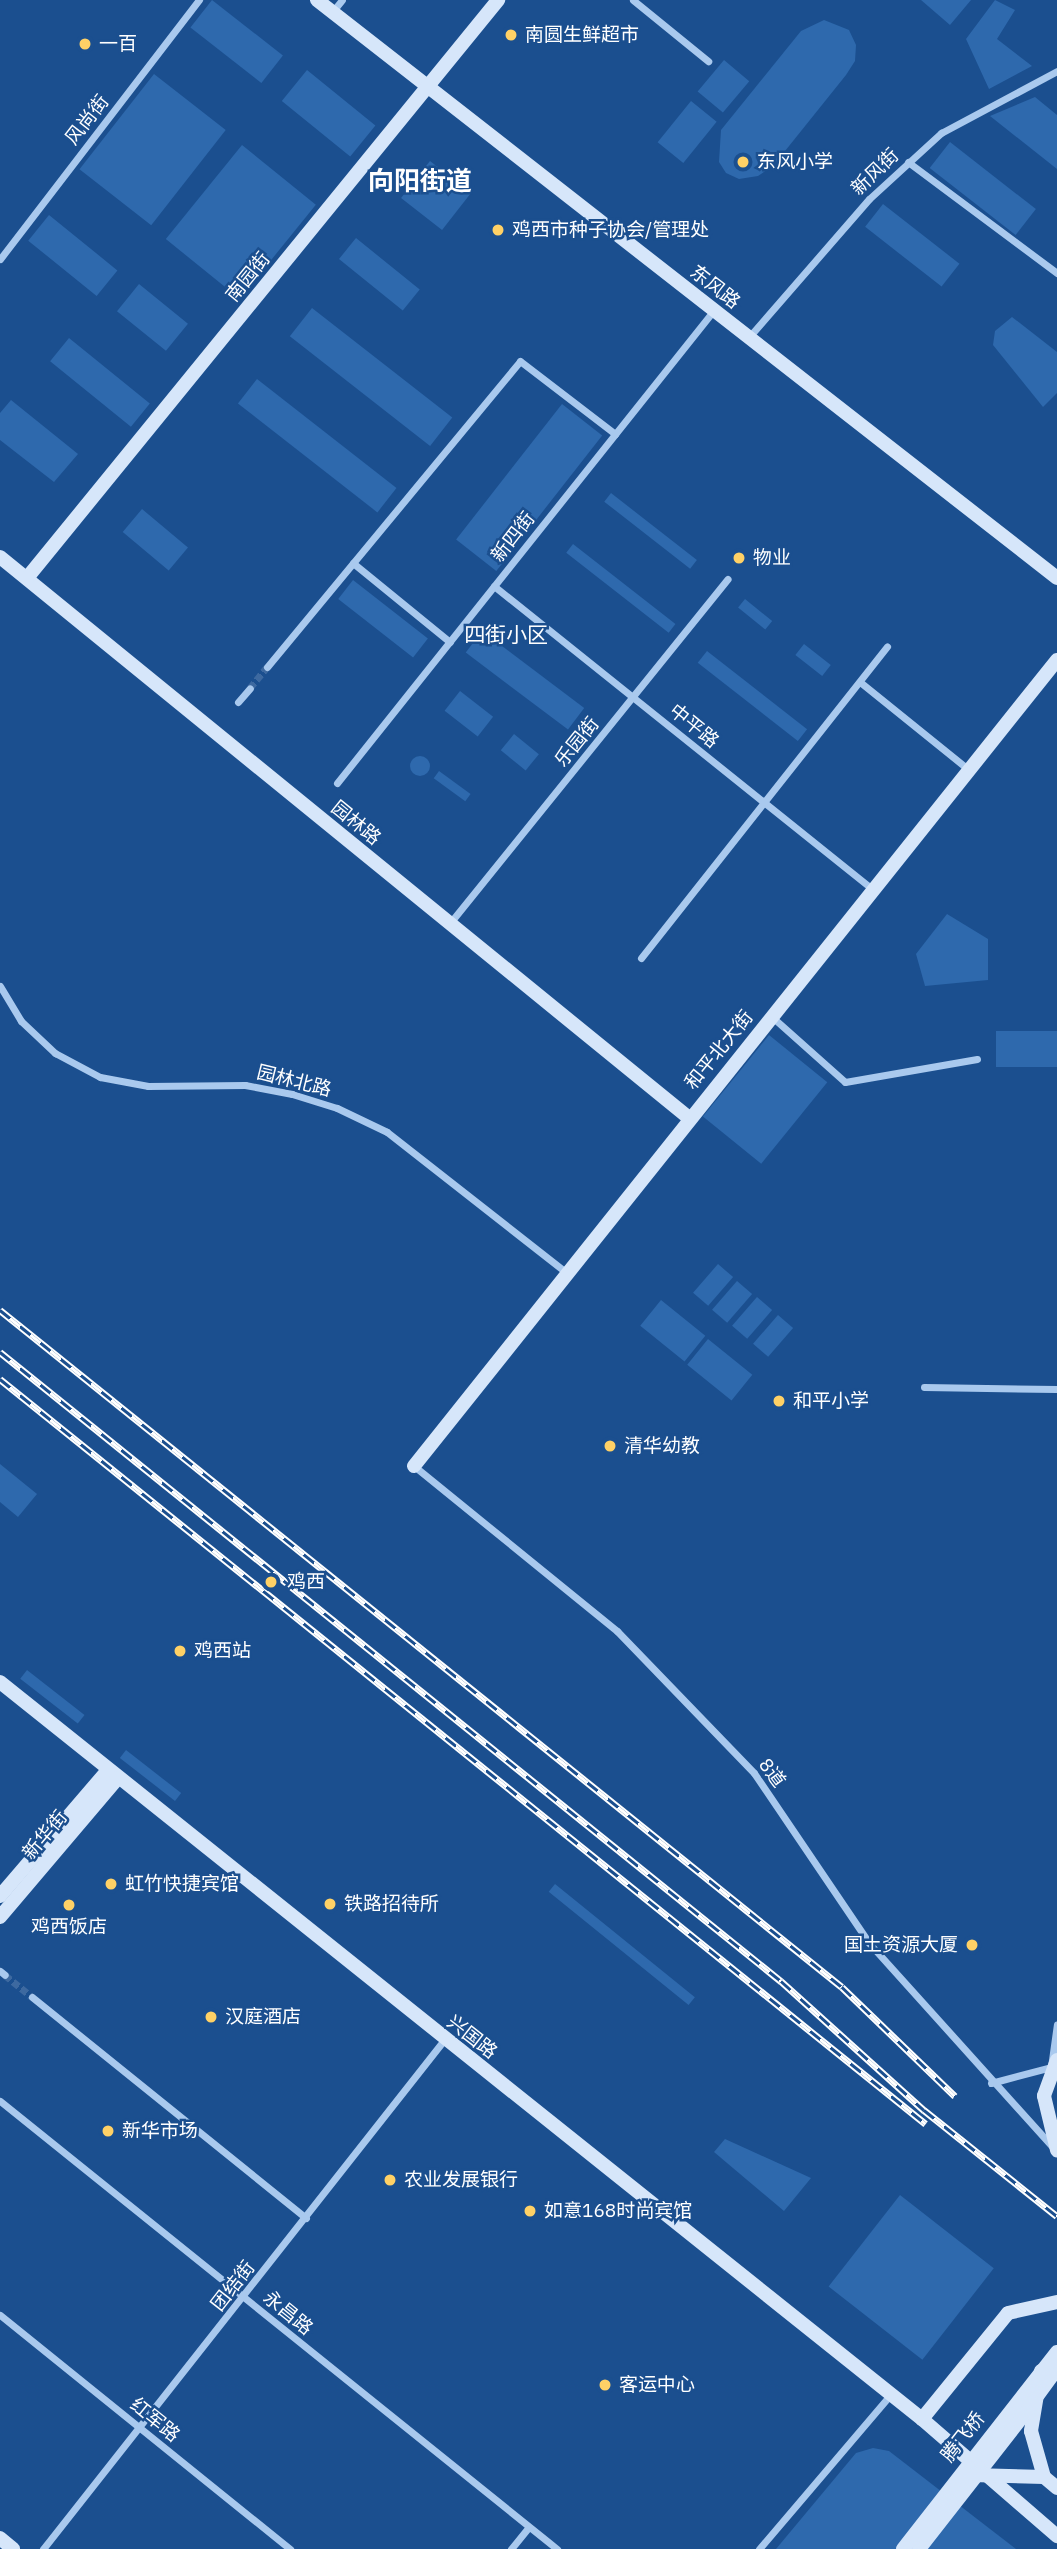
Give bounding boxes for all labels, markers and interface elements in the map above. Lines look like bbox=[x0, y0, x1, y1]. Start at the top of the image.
place label: 南圆生鲜超市 bbox=[525, 24, 639, 46]
marker: 南圆生鲜超市 bbox=[503, 27, 519, 43]
place label: 一百 bbox=[99, 33, 137, 55]
marker: 一百 bbox=[77, 36, 93, 52]
street label: 风尚街 bbox=[60, 91, 114, 149]
street label: 新风街 bbox=[847, 144, 903, 200]
place label: 东风小学 bbox=[757, 151, 833, 173]
marker: 东风小学 bbox=[735, 154, 751, 170]
district label: 向阳街道 bbox=[368, 165, 472, 197]
place label: 鸡西市种子协会/管理处 bbox=[512, 219, 709, 241]
marker: 鸡西市种子协会/管理处 bbox=[490, 222, 506, 238]
street label: 南园街 bbox=[221, 248, 275, 306]
street label: 东风路 bbox=[686, 260, 744, 314]
street label: 新四街 bbox=[486, 508, 540, 566]
place label: 物业 bbox=[753, 547, 791, 569]
marker: 物业 bbox=[731, 550, 747, 566]
district label: 四街小区 bbox=[464, 621, 548, 647]
street label: 中平路 bbox=[665, 699, 723, 753]
street label: 乐园街 bbox=[550, 713, 604, 771]
street label: 园林路 bbox=[327, 796, 385, 850]
street label: 和平北大街 bbox=[680, 1006, 758, 1094]
street label: 园林北路 bbox=[254, 1061, 334, 1101]
place label: 和平小学 bbox=[793, 1390, 869, 1412]
marker: 和平小学 bbox=[771, 1393, 787, 1409]
place label: 清华幼教 bbox=[624, 1435, 700, 1457]
marker: 清华幼教 bbox=[602, 1438, 618, 1454]
place label: 鸡西 bbox=[287, 1571, 325, 1593]
marker: 鸡西 bbox=[261, 1572, 281, 1592]
place label: 鸡西站 bbox=[194, 1640, 251, 1662]
marker: 鸡西站 bbox=[172, 1643, 188, 1659]
street label: 8道 bbox=[754, 1754, 790, 1792]
street label: 新华街 bbox=[18, 1806, 72, 1864]
place label: 虹竹快捷宾馆 bbox=[125, 1873, 239, 1895]
marker: 虹竹快捷宾馆 bbox=[103, 1876, 119, 1892]
place label: 铁路招待所 bbox=[344, 1893, 439, 1915]
marker: 铁路招待所 bbox=[322, 1896, 338, 1912]
marker: 鸡西饭店 bbox=[61, 1897, 77, 1913]
place label: 鸡西饭店 bbox=[31, 1916, 107, 1938]
place label: 国土资源大厦 bbox=[844, 1934, 958, 1956]
marker: 国土资源大厦 bbox=[964, 1937, 980, 1953]
place label: 汉庭酒店 bbox=[225, 2006, 301, 2028]
marker: 汉庭酒店 bbox=[203, 2009, 219, 2025]
street label: 兴国路 bbox=[443, 2010, 501, 2064]
place label: 新华市场 bbox=[122, 2120, 198, 2142]
marker: 新华市场 bbox=[100, 2123, 116, 2139]
place label: 农业发展银行 bbox=[404, 2169, 518, 2191]
marker: 农业发展银行 bbox=[382, 2172, 398, 2188]
place label: 如意168时尚宾馆 bbox=[544, 2200, 692, 2222]
marker: 如意168时尚宾馆 bbox=[522, 2203, 538, 2219]
street label: 团结街 bbox=[206, 2257, 260, 2315]
street label: 永昌路 bbox=[259, 2286, 317, 2340]
place label: 客运中心 bbox=[619, 2374, 695, 2396]
marker: 客运中心 bbox=[597, 2377, 613, 2393]
street label: 红军路 bbox=[126, 2393, 184, 2447]
street label: 腾飞桥 bbox=[936, 2408, 990, 2466]

